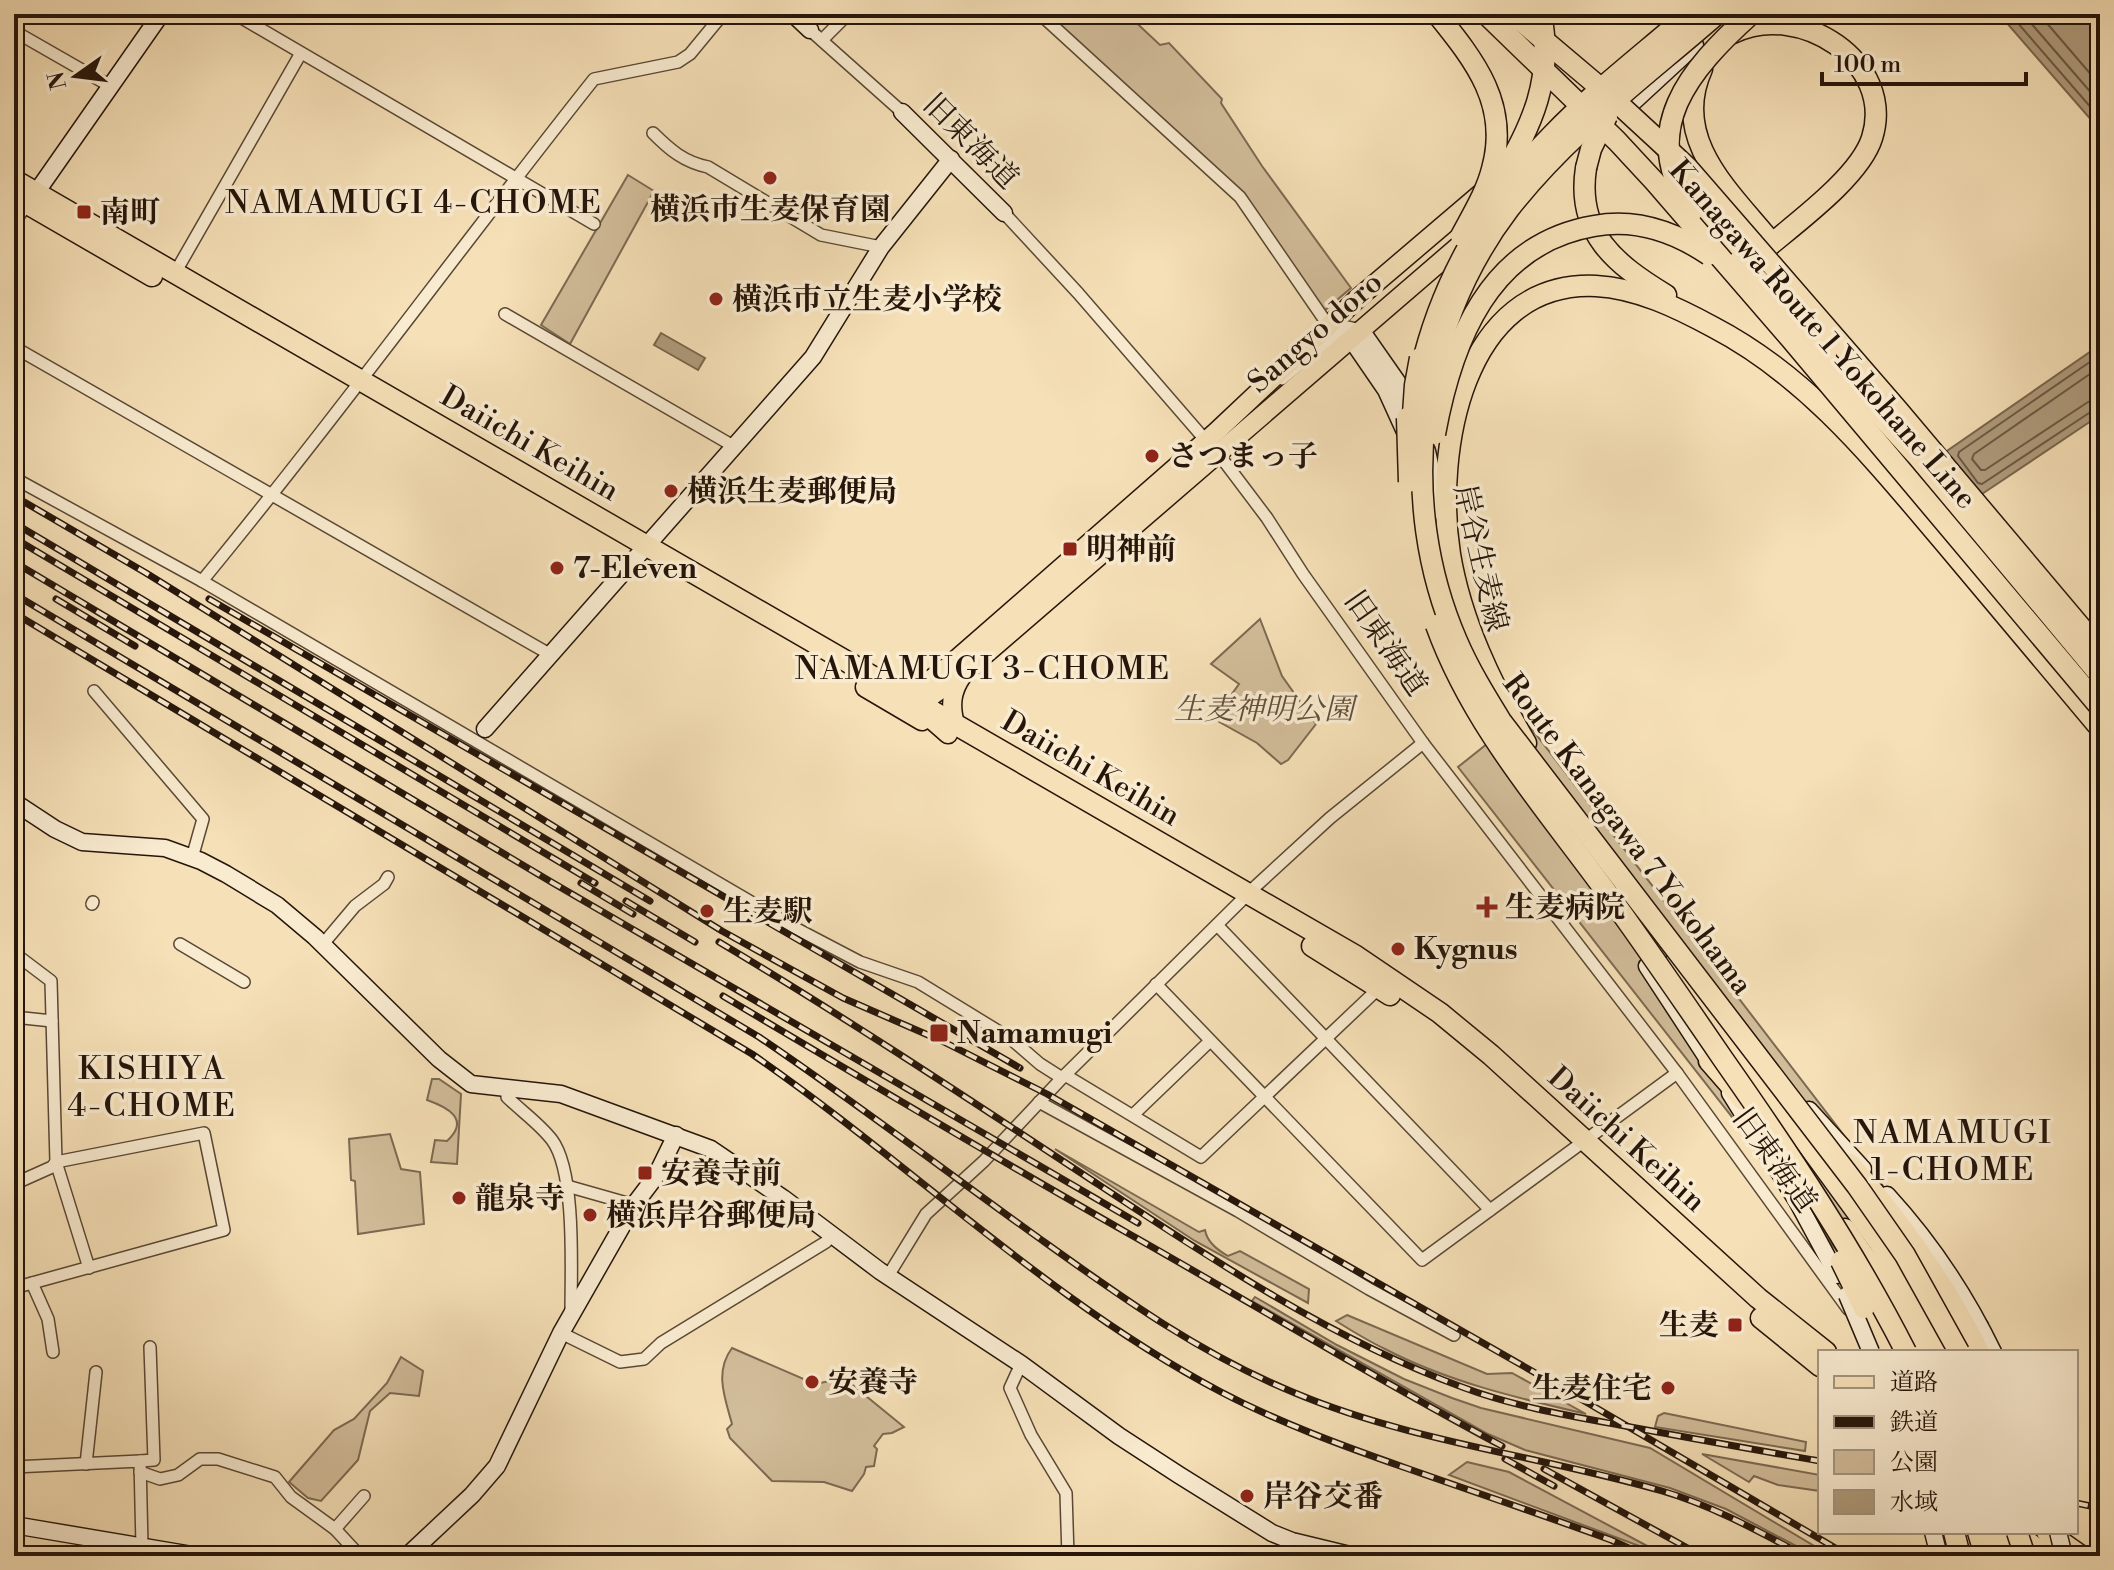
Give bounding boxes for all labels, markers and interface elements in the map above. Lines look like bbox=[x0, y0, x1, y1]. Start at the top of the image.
north arrow bbox=[36, 36, 116, 116]
scale bar bbox=[1822, 36, 2026, 86]
text: 100 m bbox=[1834, 50, 1901, 80]
text: N bbox=[43, 68, 73, 92]
street label: 旧東海道 bbox=[914, 86, 1026, 198]
street label: Kanagawa Route 1 Yokohane Line bbox=[1660, 152, 1984, 517]
marker: 横浜市生麦保育園 bbox=[761, 169, 779, 187]
district label: NAMAMUGI 4-CHOME bbox=[225, 183, 603, 223]
place label: 横浜市生麦保育園 bbox=[650, 191, 890, 229]
place label: 南町 bbox=[100, 194, 160, 232]
marker: 南町 bbox=[75, 203, 93, 221]
street label: Sangyo doro bbox=[1240, 264, 1391, 402]
place label: 横浜市立生麦小学校 bbox=[732, 281, 1002, 319]
marker: 横浜市立生麦小学校 bbox=[707, 290, 725, 308]
street label: Daiichi Keihin bbox=[434, 378, 626, 510]
place label: さつまっ子 bbox=[1168, 438, 1318, 476]
marker: さつまっ子 bbox=[1143, 447, 1161, 465]
place label: 横浜生麦郵便局 bbox=[687, 473, 897, 511]
street label: 岸谷生麦線 bbox=[1445, 481, 1515, 636]
marker: 横浜生麦郵便局 bbox=[662, 482, 680, 500]
place label: 明神前 bbox=[1086, 531, 1176, 569]
marker: 明神前 bbox=[1061, 540, 1079, 558]
place label: 7-Eleven bbox=[573, 550, 697, 588]
marker: 7-Eleven bbox=[548, 559, 566, 577]
street label: 旧東海道 bbox=[1335, 584, 1435, 704]
district label: NAMAMUGI 3-CHOME bbox=[795, 649, 1171, 689]
street label: Route Kanagawa 7 Yokohama bbox=[1494, 666, 1761, 1003]
park label: 生麦神明公園 bbox=[1174, 691, 1359, 729]
street label: Daiichi Keihin bbox=[995, 703, 1187, 835]
place label: 生麦病院 bbox=[1505, 889, 1625, 927]
place label: 生麦駅 bbox=[723, 893, 813, 931]
marker: 生麦病院 bbox=[1476, 896, 1498, 918]
marker: 生麦駅 bbox=[698, 902, 716, 920]
place label: Kygnus bbox=[1414, 931, 1518, 969]
marker: Kygnus bbox=[1389, 940, 1407, 958]
place label: Namamugi bbox=[957, 1015, 1113, 1053]
marker: Namamugi bbox=[928, 1022, 950, 1044]
district label: KISHIYA 4-CHOME bbox=[67, 1049, 237, 1126]
street label: Daiichi Keihin bbox=[1539, 1059, 1713, 1221]
street label: 旧東海道 bbox=[1724, 1101, 1825, 1220]
district label: NAMAMUGI 1-CHOME bbox=[1853, 1113, 2053, 1190]
place label: 安養寺前 bbox=[661, 1155, 781, 1193]
marker: 安養寺前 bbox=[636, 1164, 654, 1182]
place label: 龍泉寺 bbox=[475, 1180, 565, 1218]
marker: 龍泉寺 bbox=[450, 1189, 468, 1207]
place label: 横浜岸谷郵便局 bbox=[606, 1197, 816, 1235]
marker: 横浜岸谷郵便局 bbox=[581, 1206, 599, 1224]
place label: 生麦 bbox=[1659, 1307, 1719, 1345]
marker: 生麦 bbox=[1726, 1316, 1744, 1334]
legend bbox=[1818, 1350, 2078, 1534]
place label: 安養寺 bbox=[828, 1364, 918, 1402]
text: 道路 bbox=[1890, 1368, 1938, 1398]
place label: 生麦住宅 bbox=[1532, 1370, 1652, 1408]
marker: 安養寺 bbox=[803, 1373, 821, 1391]
marker: 生麦住宅 bbox=[1659, 1379, 1677, 1397]
text: 鉄道 bbox=[1890, 1408, 1938, 1438]
text: 公園 bbox=[1890, 1448, 1938, 1478]
place label: 岸谷交番 bbox=[1263, 1478, 1383, 1516]
marker: 岸谷交番 bbox=[1238, 1487, 1256, 1505]
text: 水域 bbox=[1890, 1488, 1938, 1518]

